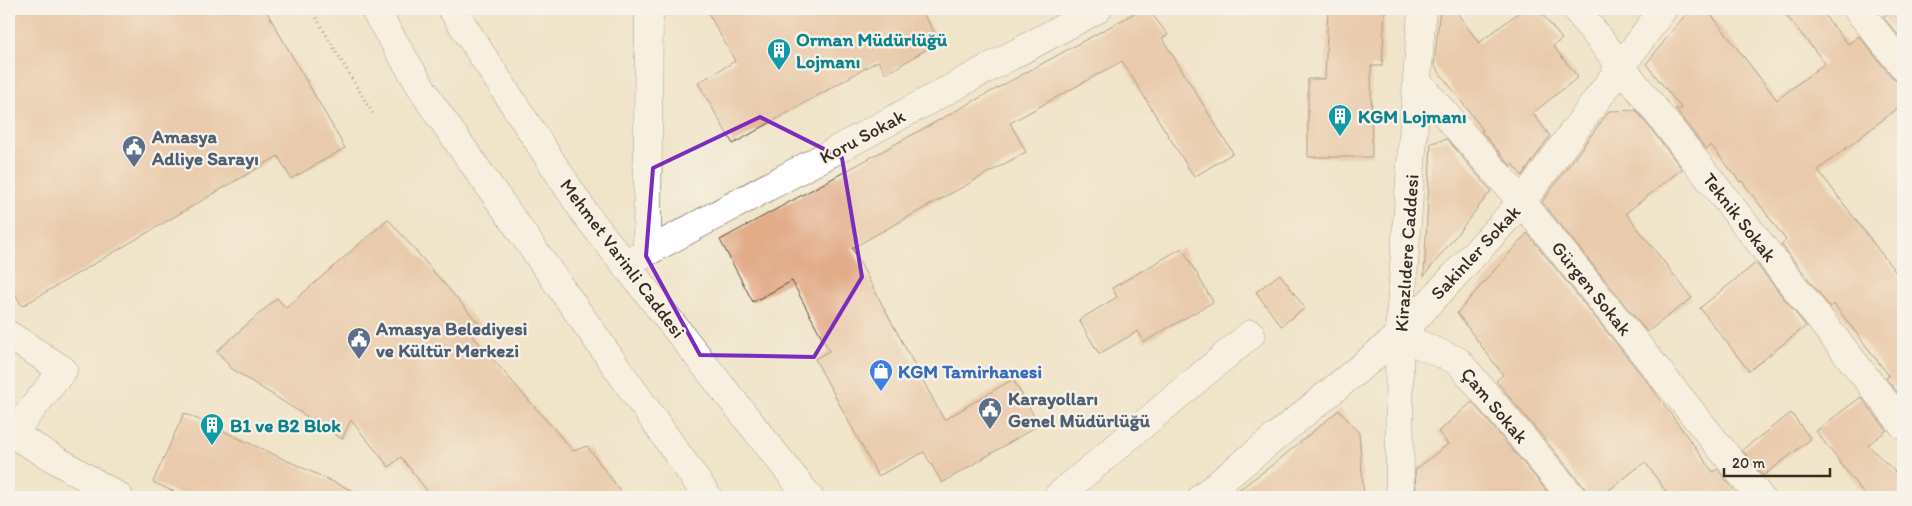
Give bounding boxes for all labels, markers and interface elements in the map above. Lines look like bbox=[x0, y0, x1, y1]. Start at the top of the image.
place label: Orman Müdürlüğü Lojmanı bbox=[796, 28, 948, 73]
building icon: Orman Müdürlüğü Lojmanı bbox=[766, 37, 792, 71]
building icon: KGM Lojmanı bbox=[1327, 103, 1353, 137]
street label: Koru Sokak bbox=[815, 104, 909, 169]
place label: KGM Lojmanı bbox=[1358, 105, 1467, 128]
place label: Amasya Adliye Sarayı bbox=[151, 125, 259, 170]
public building icon: Amasya Adliye Sarayı bbox=[121, 134, 147, 168]
street label: Teknik Sokak bbox=[1698, 168, 1782, 267]
street label: Kirazlıdere Caddesi bbox=[1390, 173, 1423, 333]
street label: Mehmet Varinli Caddesi bbox=[555, 174, 690, 342]
street label: Sakinler Sokak bbox=[1426, 200, 1525, 304]
street label: Gürgen Sokak bbox=[1547, 237, 1637, 340]
place label: Amasya Belediyesi ve Kültür Merkezi bbox=[375, 317, 528, 362]
public building icon: Amasya Belediyesi ve Kültür Merkezi bbox=[346, 326, 372, 360]
shop icon: KGM Tamirhanesi bbox=[868, 358, 894, 392]
place label: KGM Tamirhanesi bbox=[898, 360, 1042, 383]
street label: Çam Sokak bbox=[1456, 363, 1533, 448]
place label: Karayolları Genel Müdürlüğü bbox=[1008, 387, 1150, 432]
public building icon: Karayolları Genel Müdürlüğü bbox=[977, 396, 1003, 430]
building icon: B1 ve B2 Blok bbox=[199, 412, 225, 446]
place label: B1 ve B2 Blok bbox=[230, 414, 341, 437]
scale bar bbox=[1724, 446, 1831, 478]
text: 20 m bbox=[1732, 454, 1766, 472]

